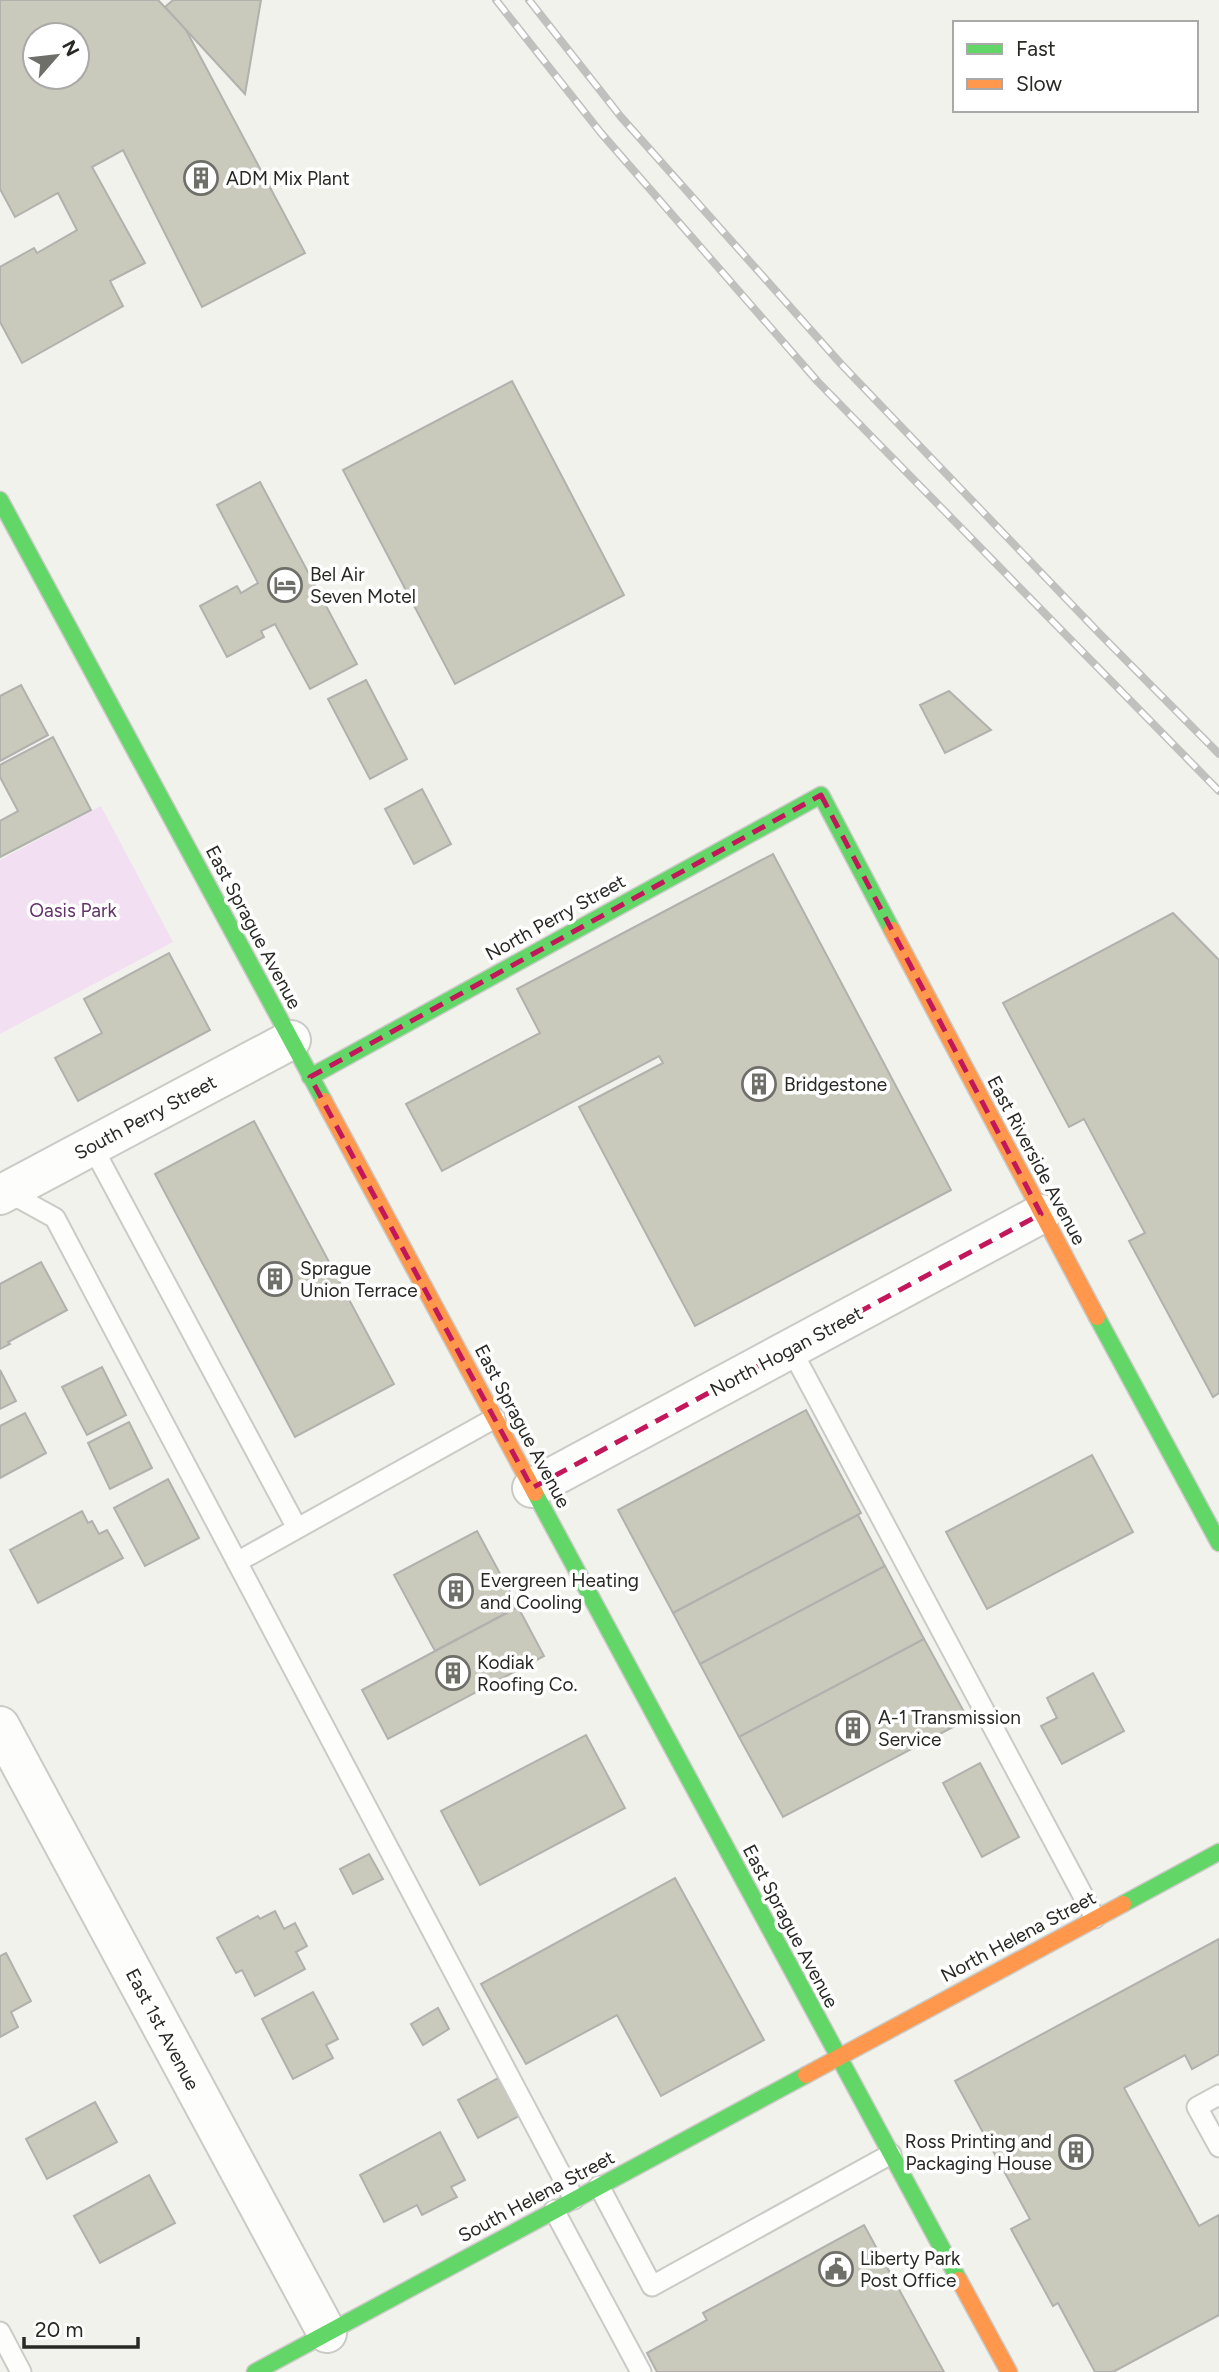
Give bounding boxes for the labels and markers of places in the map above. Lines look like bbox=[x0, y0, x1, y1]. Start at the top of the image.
building icon: ADM Mix Plant bbox=[182, 159, 220, 197]
place label: ADM Mix Plant bbox=[226, 167, 350, 190]
place label: Bel Air Seven Motel bbox=[310, 563, 416, 608]
hotel icon: Bel Air Seven Motel bbox=[266, 566, 304, 604]
building icon: Bridgestone bbox=[740, 1065, 778, 1103]
place label: Bridgestone bbox=[784, 1073, 887, 1096]
place label: Sprague Union Terrace bbox=[300, 1257, 418, 1302]
building icon: Sprague Union Terrace bbox=[256, 1260, 294, 1298]
place label: Evergreen Heating and Cooling bbox=[480, 1569, 639, 1614]
building icon: Evergreen Heating and Cooling bbox=[437, 1572, 475, 1610]
place label: Kodiak Roofing Co. bbox=[477, 1651, 578, 1696]
building icon: Kodiak Roofing Co. bbox=[434, 1654, 472, 1692]
place label: A-1 Transmission Service bbox=[878, 1706, 1021, 1751]
building icon: A-1 Transmission Service bbox=[834, 1709, 872, 1747]
place label: Ross Printing and Packaging House bbox=[905, 2130, 1052, 2175]
building icon: Ross Printing and Packaging House bbox=[1057, 2133, 1095, 2171]
place label: Liberty Park Post Office bbox=[860, 2247, 961, 2292]
public building icon: Liberty Park Post Office bbox=[817, 2250, 855, 2288]

